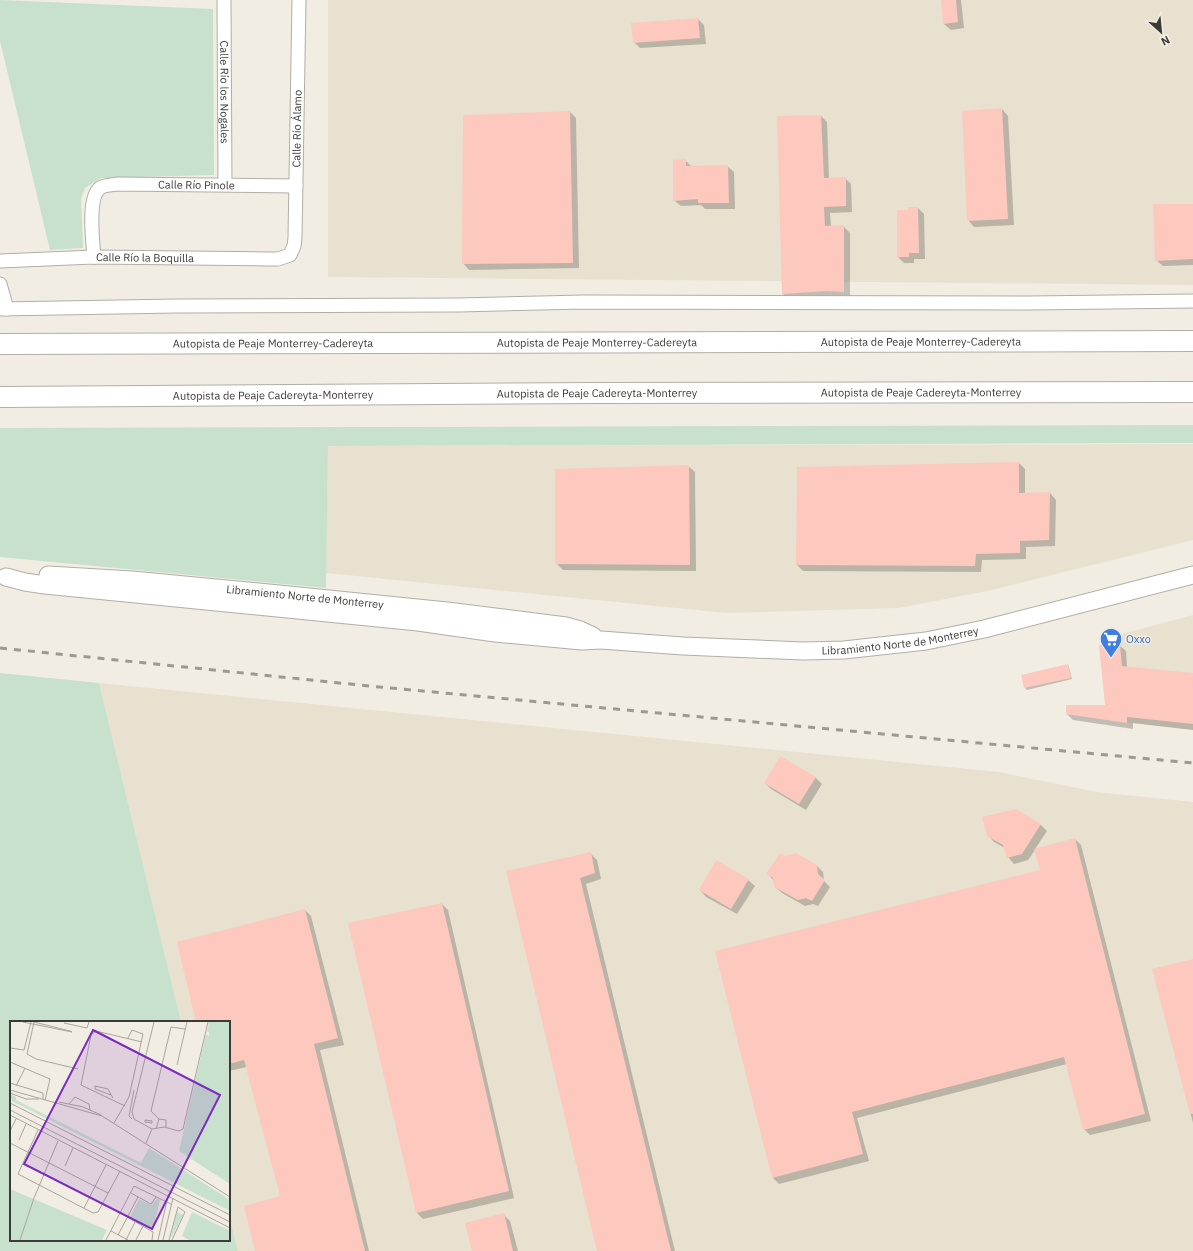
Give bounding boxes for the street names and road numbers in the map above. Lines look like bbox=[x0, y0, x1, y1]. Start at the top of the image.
street label: Calle Río los Nogales bbox=[217, 40, 232, 144]
street label: Calle Río Álamo bbox=[289, 90, 304, 168]
street label: Calle Río Pinole bbox=[158, 177, 235, 192]
street label: Calle Río la Boquilla bbox=[96, 250, 194, 265]
street label: Autopista de Peaje Monterrey-Cadereyta bbox=[821, 334, 1021, 349]
street label: Autopista de Peaje Monterrey-Cadereyta bbox=[497, 335, 697, 350]
street label: Autopista de Peaje Monterrey-Cadereyta bbox=[173, 336, 373, 351]
street label: Autopista de Peaje Cadereyta-Monterrey bbox=[821, 385, 1022, 400]
street label: Autopista de Peaje Cadereyta-Monterrey bbox=[497, 386, 698, 401]
street label: Autopista de Peaje Cadereyta-Monterrey bbox=[173, 387, 374, 403]
street label: Libramiento Norte de Monterrey bbox=[226, 582, 385, 612]
street label: Libramiento Norte de Monterrey bbox=[822, 623, 980, 658]

